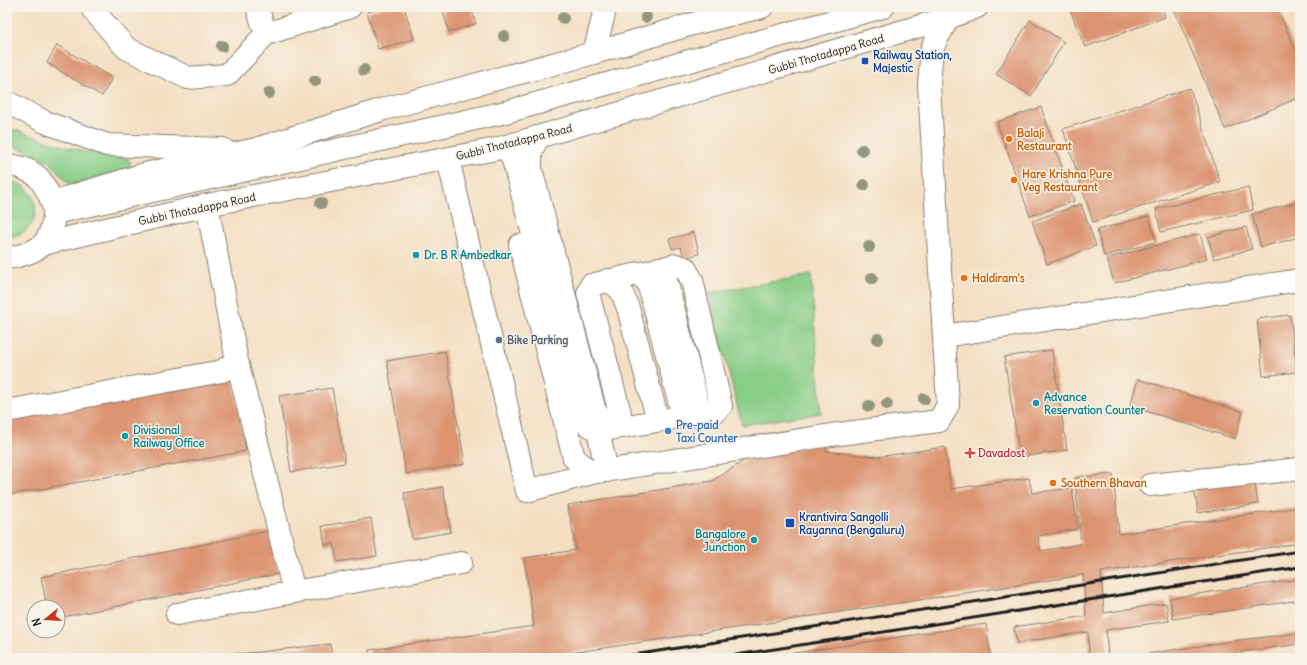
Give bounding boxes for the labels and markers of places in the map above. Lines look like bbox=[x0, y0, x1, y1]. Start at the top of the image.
place label: Railway Station, Majestic bbox=[873, 48, 952, 75]
marker: Railway Station, Majestic bbox=[860, 56, 870, 66]
place label: Balaji Restaurant bbox=[1017, 126, 1072, 153]
marker: Balaji Restaurant bbox=[1004, 134, 1014, 144]
place label: Hare Krishna Pure Veg Restaurant bbox=[1022, 167, 1112, 195]
marker: Hare Krishna Pure Veg Restaurant bbox=[1009, 175, 1019, 185]
place label: Dr. B R Ambedkar bbox=[424, 248, 512, 262]
marker: Dr. B R Ambedkar bbox=[411, 250, 421, 260]
place label: Haldiram's bbox=[972, 271, 1025, 285]
marker: Haldiram's bbox=[959, 273, 969, 283]
place label: Bike Parking bbox=[507, 333, 568, 348]
marker: Bike Parking bbox=[494, 335, 504, 345]
place label: Advance Reservation Counter bbox=[1044, 390, 1146, 417]
marker: Advance Reservation Counter bbox=[1031, 398, 1041, 408]
place label: Pre-paid Taxi Counter bbox=[676, 418, 738, 445]
place label: Divisional Railway Office bbox=[133, 423, 204, 451]
marker: Pre-paid Taxi Counter bbox=[663, 426, 673, 436]
marker: Divisional Railway Office bbox=[120, 431, 130, 441]
place label: Davadost bbox=[978, 446, 1025, 460]
marker: Davadost bbox=[965, 448, 975, 458]
place label: Southern Bhavan bbox=[1061, 476, 1148, 490]
marker: Southern Bhavan bbox=[1048, 478, 1058, 488]
place label: Krantivira Sangolli Rayanna (Bengaluru) bbox=[799, 510, 905, 538]
marker: Krantivira Sangolli Rayanna (Bengaluru) bbox=[784, 517, 796, 529]
place label: Bangalore Junction bbox=[695, 527, 747, 554]
marker: Bangalore Junction bbox=[749, 535, 759, 545]

